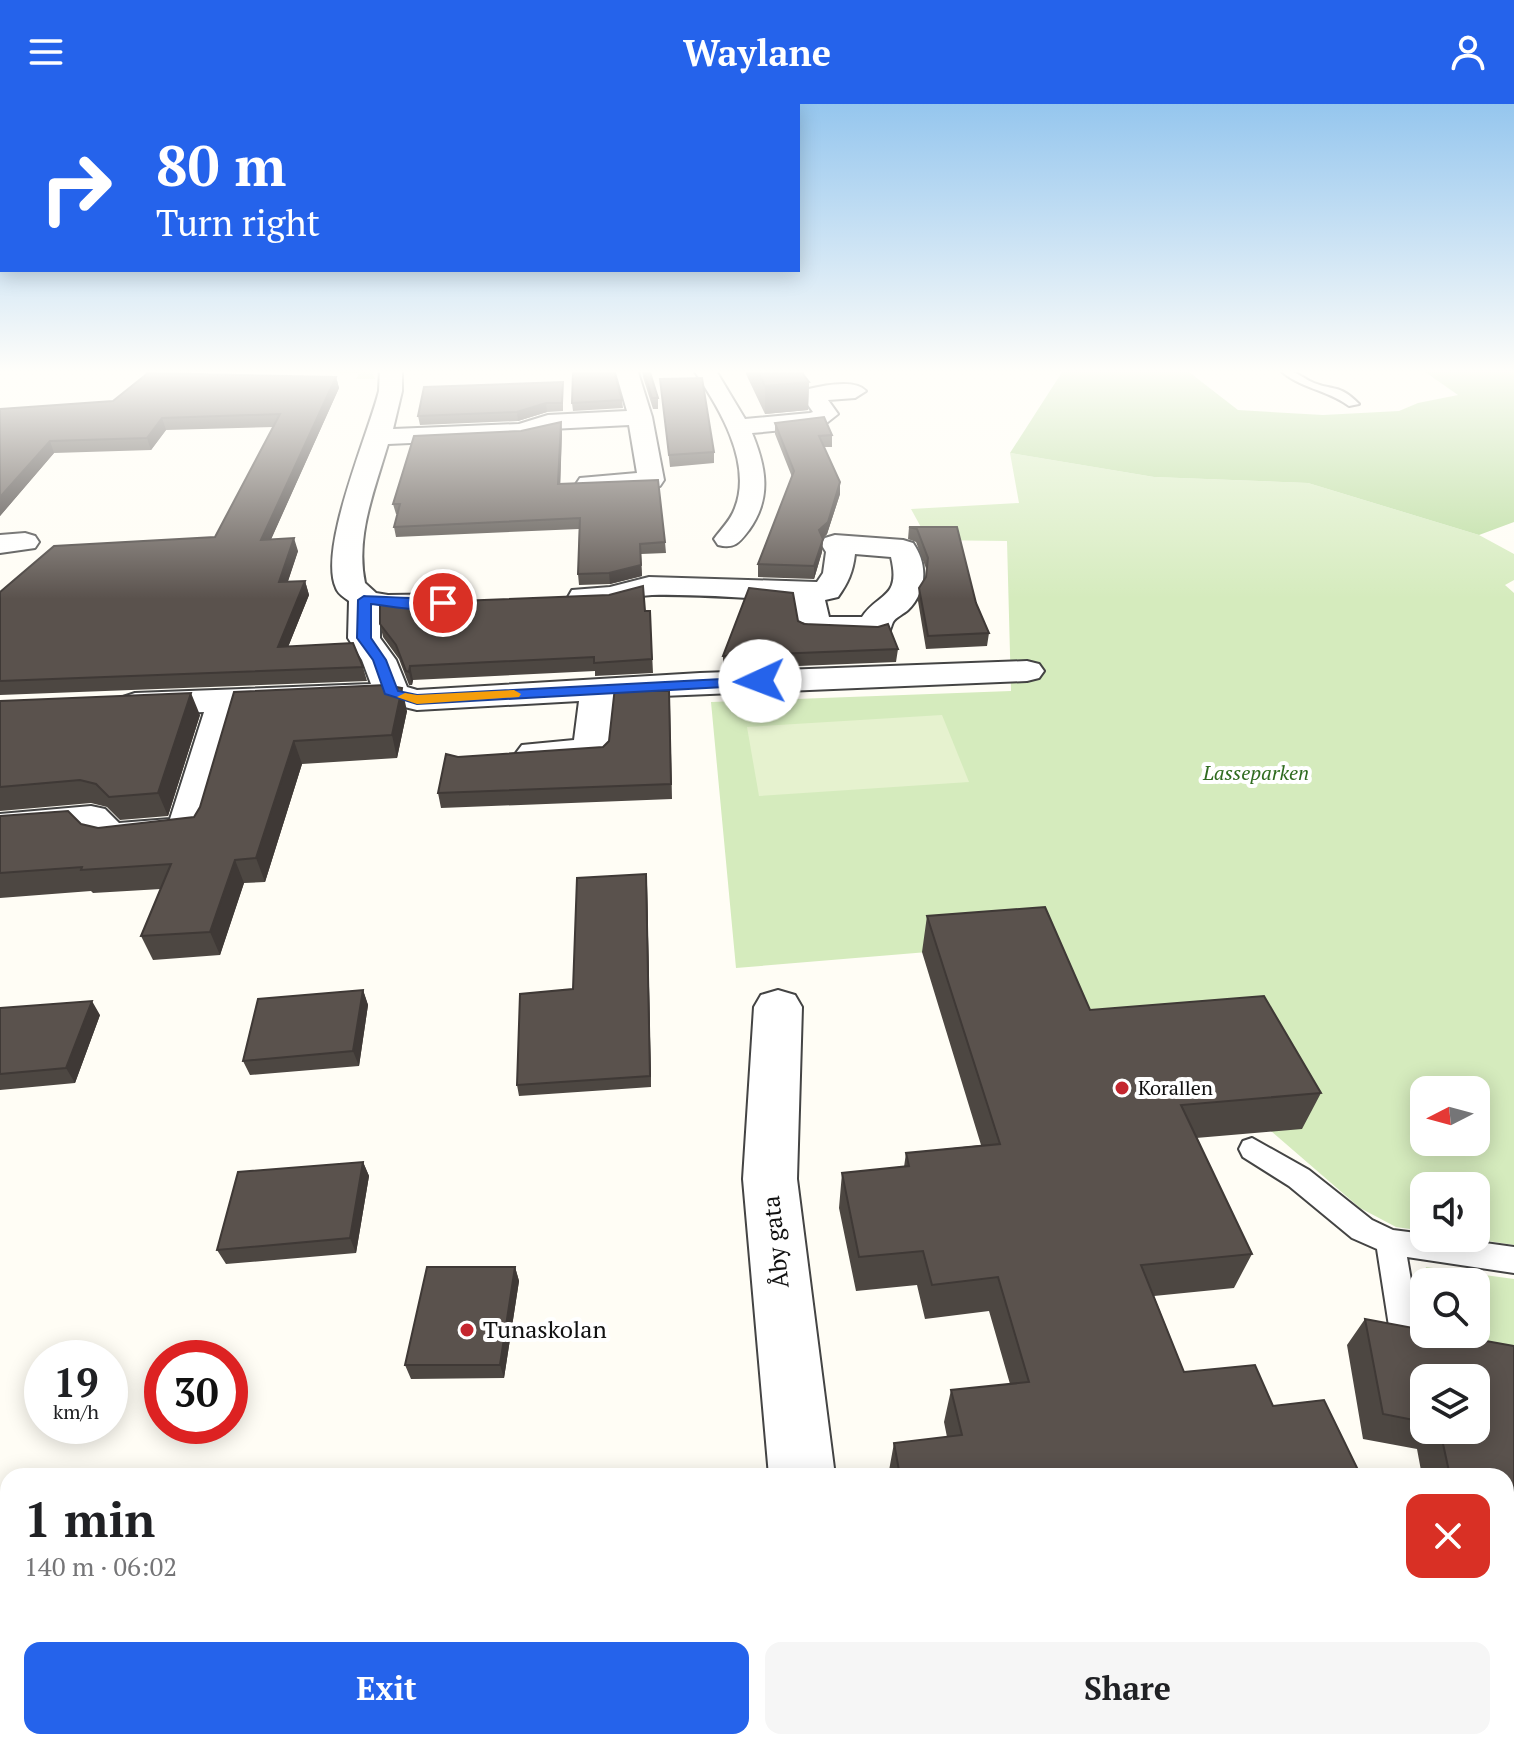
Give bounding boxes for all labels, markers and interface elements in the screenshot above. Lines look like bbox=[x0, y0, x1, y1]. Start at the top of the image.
text: Waylane bbox=[683, 29, 831, 76]
icon: menu bbox=[24, 30, 68, 74]
icon: person bbox=[1446, 30, 1490, 74]
text: 80 m bbox=[156, 128, 286, 202]
icon: right bbox=[24, 136, 128, 240]
text: Turn right bbox=[156, 199, 320, 246]
pin bbox=[409, 569, 477, 637]
icon: arrive bbox=[421, 581, 465, 625]
position arrow bbox=[718, 639, 802, 723]
park label: Lasseparken bbox=[1202, 759, 1309, 786]
place label: Korallen bbox=[1138, 1074, 1213, 1101]
north arrow bbox=[1410, 1076, 1490, 1156]
map controls bbox=[1410, 1076, 1490, 1444]
marker: Korallen bbox=[1113, 1079, 1131, 1097]
button: sound bbox=[1410, 1172, 1490, 1252]
street label: Åby gata bbox=[754, 1194, 796, 1290]
button: search bbox=[1410, 1268, 1490, 1348]
place label: Tunaskolan bbox=[483, 1313, 607, 1345]
marker: Tunaskolan bbox=[458, 1321, 476, 1339]
speed limit sign: 30 bbox=[144, 1340, 248, 1444]
text: 19 bbox=[53, 1355, 99, 1408]
button: layers bbox=[1410, 1364, 1490, 1444]
text: km/h bbox=[53, 1398, 99, 1425]
text: 1 min bbox=[24, 1487, 155, 1551]
button: close bbox=[1406, 1494, 1490, 1578]
text: 140 m · 06:02 bbox=[24, 1549, 177, 1583]
button: Exit bbox=[24, 1642, 749, 1734]
button: Share bbox=[765, 1642, 1490, 1734]

